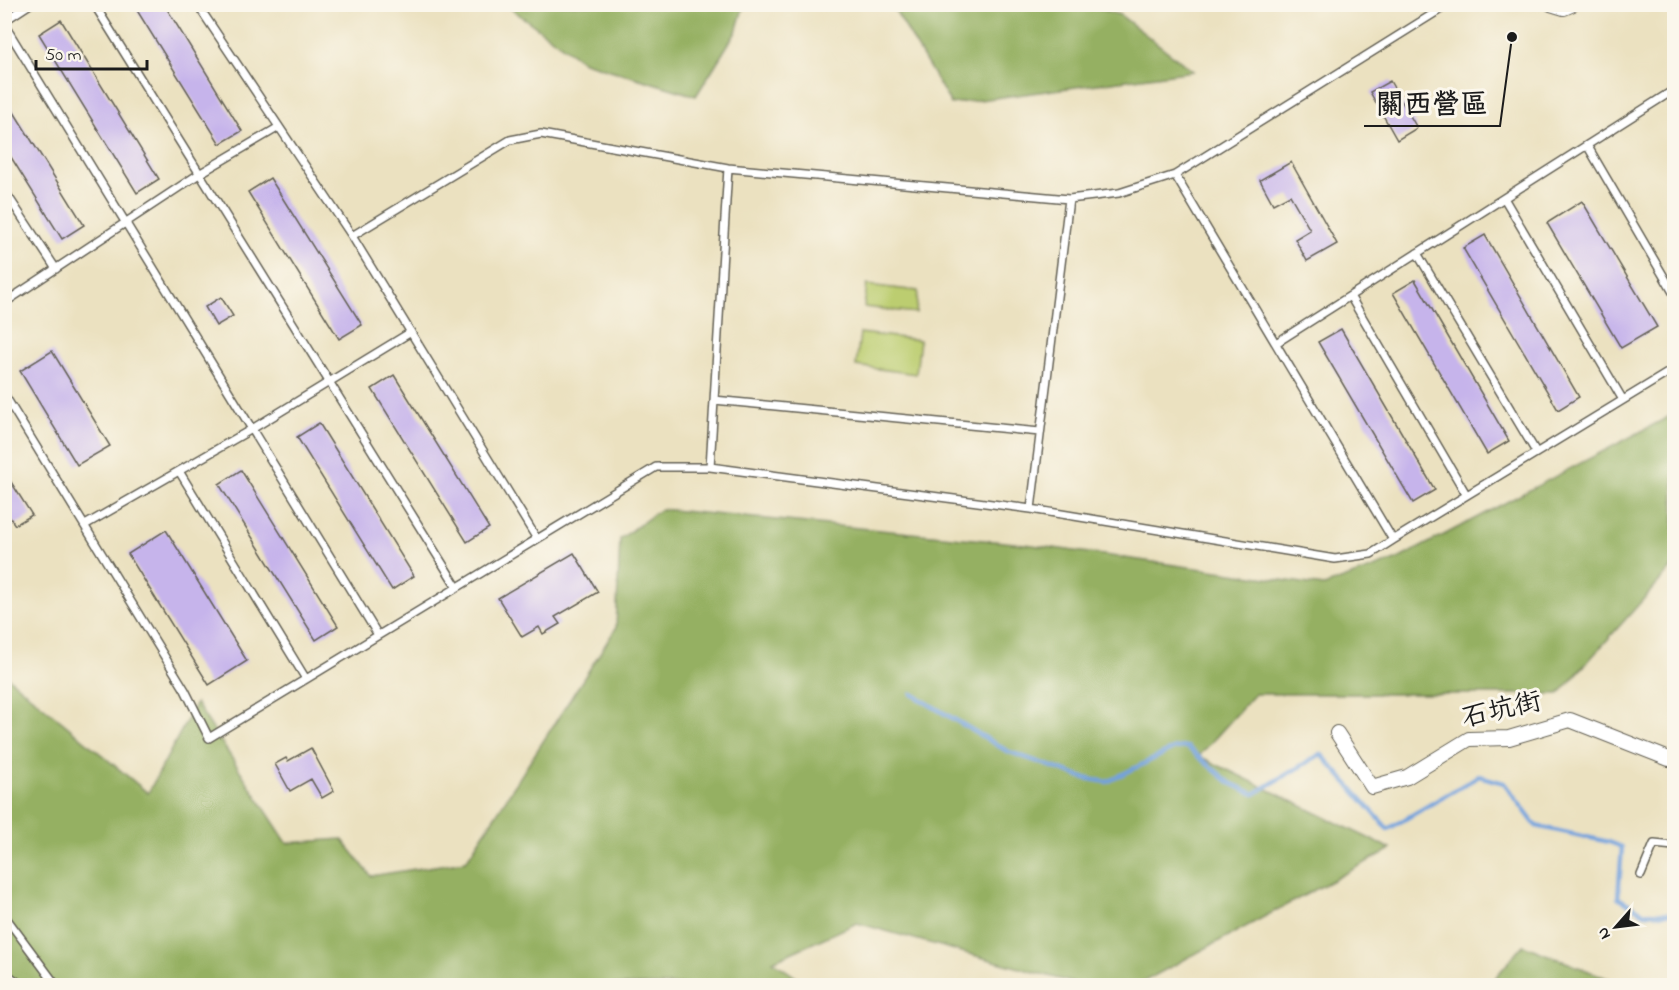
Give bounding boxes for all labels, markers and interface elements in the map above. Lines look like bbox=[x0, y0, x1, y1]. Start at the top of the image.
scale bar bbox=[36, 33, 147, 71]
text: 50 m bbox=[45, 43, 82, 69]
callout: 關西營區 bbox=[1364, 80, 1500, 126]
text: 關西營區 bbox=[1376, 86, 1488, 127]
street label: 石坑街 bbox=[1458, 683, 1546, 739]
north arrow bbox=[1586, 897, 1646, 957]
text: N bbox=[1591, 923, 1618, 944]

